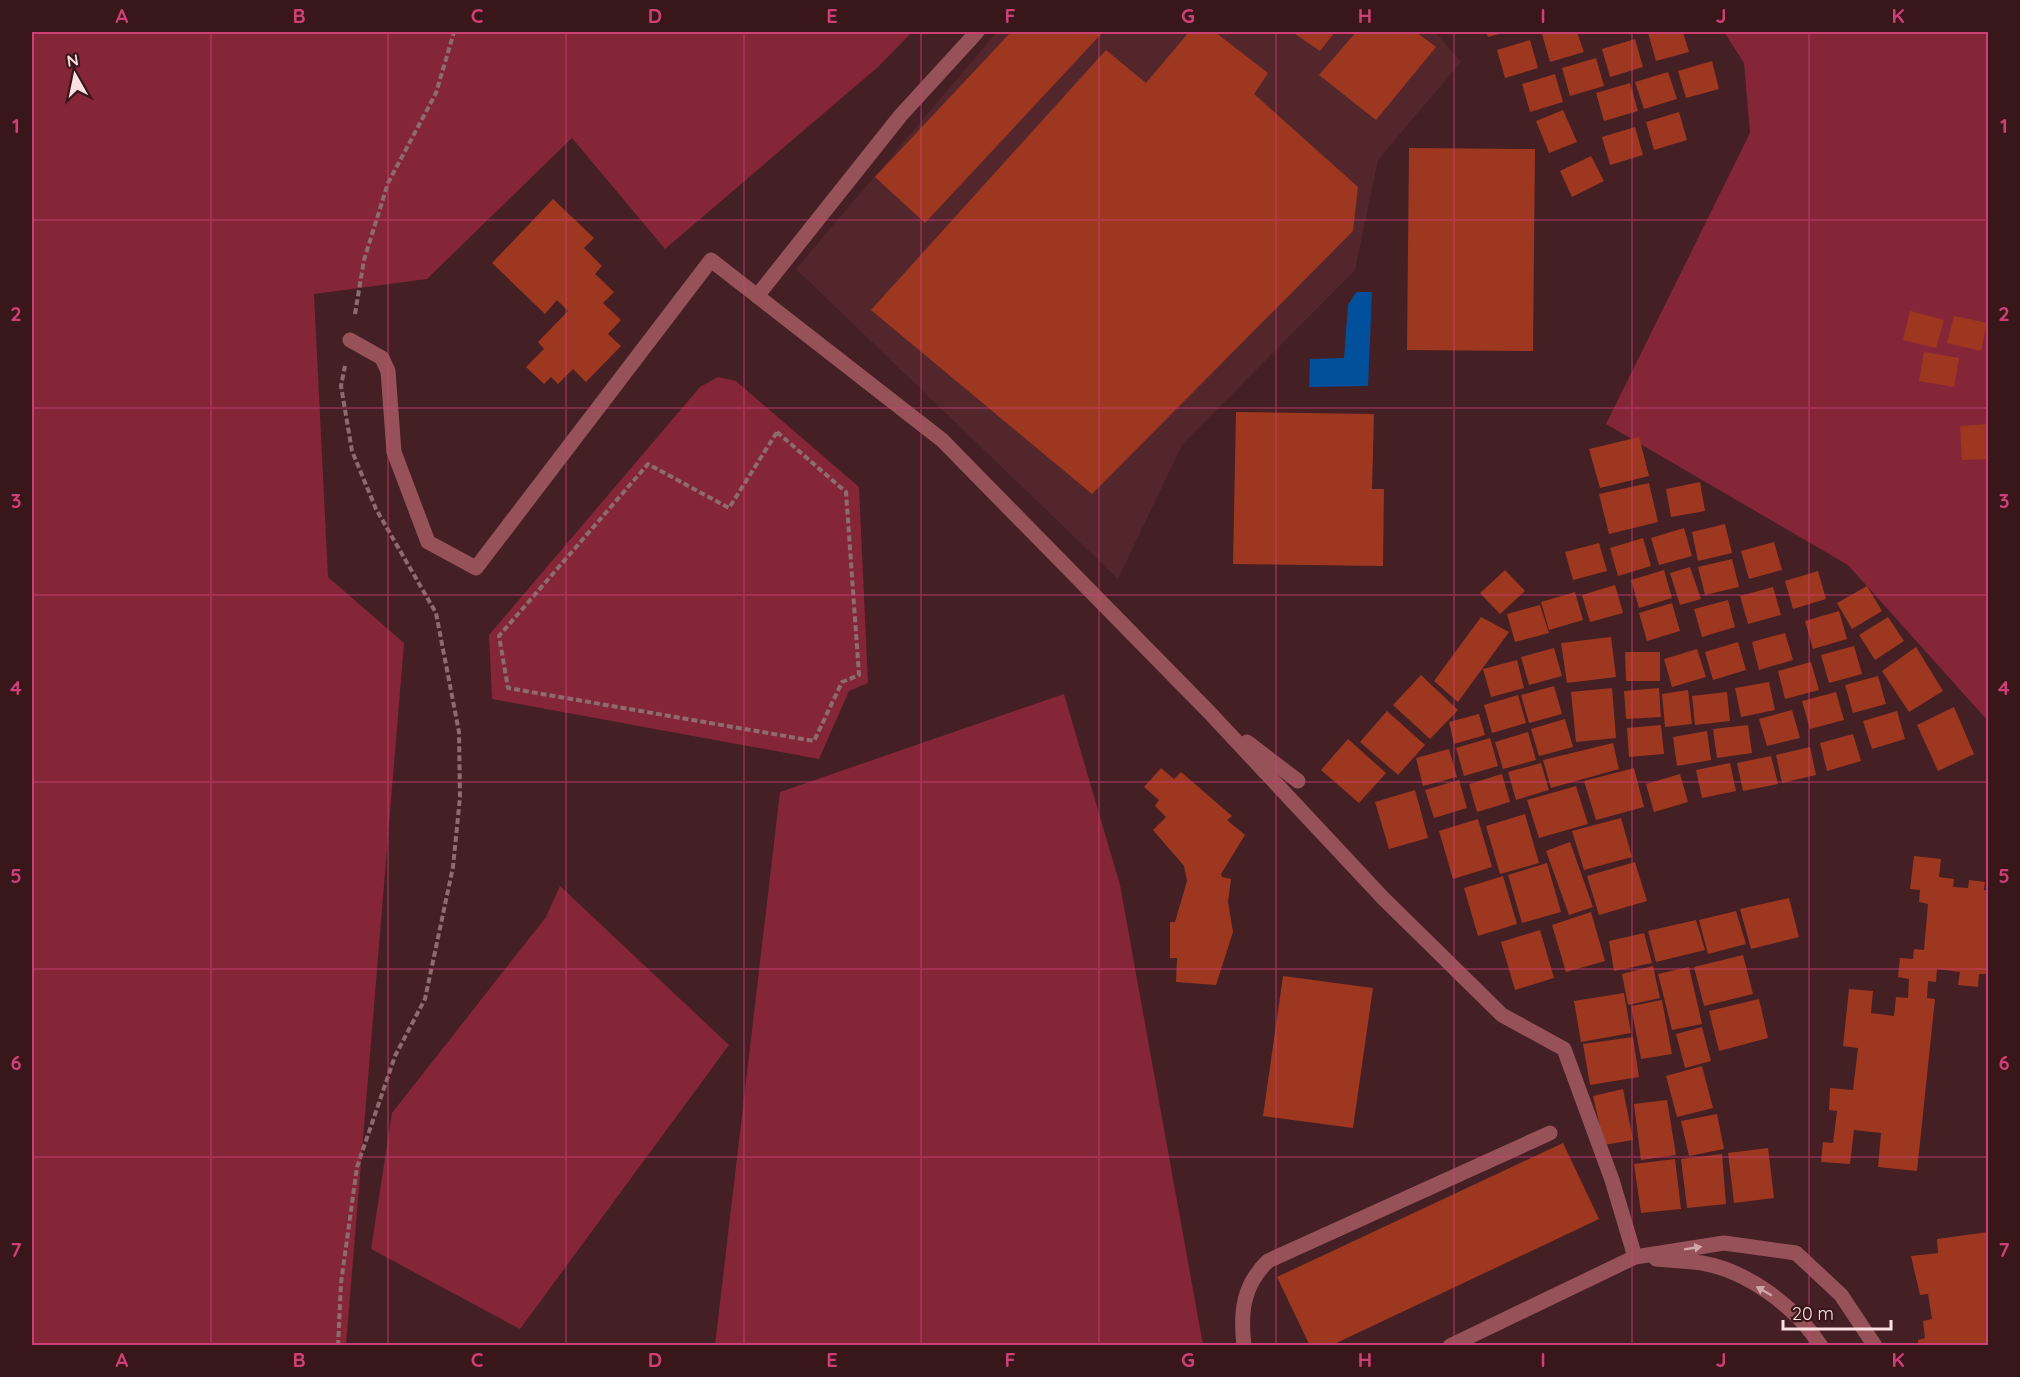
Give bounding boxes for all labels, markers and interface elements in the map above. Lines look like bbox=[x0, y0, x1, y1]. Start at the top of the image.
text: A bbox=[116, 3, 129, 28]
text: B bbox=[292, 3, 306, 28]
text: C bbox=[471, 3, 484, 28]
text: D bbox=[648, 3, 662, 28]
text: E bbox=[826, 3, 838, 28]
text: F bbox=[1004, 3, 1016, 28]
text: G bbox=[1181, 3, 1195, 28]
text: H bbox=[1358, 3, 1372, 28]
text: I bbox=[1540, 3, 1546, 28]
text: J bbox=[1715, 3, 1727, 28]
text: K bbox=[1891, 3, 1905, 28]
north arrow bbox=[45, 45, 105, 105]
text: N bbox=[65, 49, 80, 71]
text: 1 bbox=[12, 113, 20, 138]
text: 1 bbox=[2000, 113, 2008, 138]
text: 2 bbox=[10, 301, 22, 326]
text: 2 bbox=[1998, 301, 2010, 326]
text: 3 bbox=[11, 488, 21, 513]
text: 3 bbox=[1999, 488, 2009, 513]
text: 4 bbox=[10, 675, 22, 700]
text: 4 bbox=[1998, 675, 2010, 700]
text: 5 bbox=[10, 863, 22, 888]
text: 5 bbox=[1998, 863, 2010, 888]
text: 6 bbox=[10, 1050, 22, 1075]
text: 6 bbox=[1998, 1050, 2010, 1075]
text: 7 bbox=[11, 1237, 22, 1262]
text: 7 bbox=[1999, 1237, 2010, 1262]
one-way arrow bbox=[1683, 1243, 1702, 1252]
one-way arrow bbox=[1755, 1286, 1772, 1296]
scale bar bbox=[1783, 1293, 1891, 1331]
text: 20 m bbox=[1792, 1302, 1834, 1325]
text: A bbox=[116, 1347, 129, 1372]
text: B bbox=[292, 1347, 306, 1372]
text: C bbox=[471, 1347, 484, 1372]
text: D bbox=[648, 1347, 662, 1372]
text: E bbox=[826, 1347, 838, 1372]
text: F bbox=[1004, 1347, 1016, 1372]
text: G bbox=[1181, 1347, 1195, 1372]
text: H bbox=[1358, 1347, 1372, 1372]
text: I bbox=[1540, 1347, 1546, 1372]
text: J bbox=[1715, 1347, 1727, 1372]
text: K bbox=[1891, 1347, 1905, 1372]

